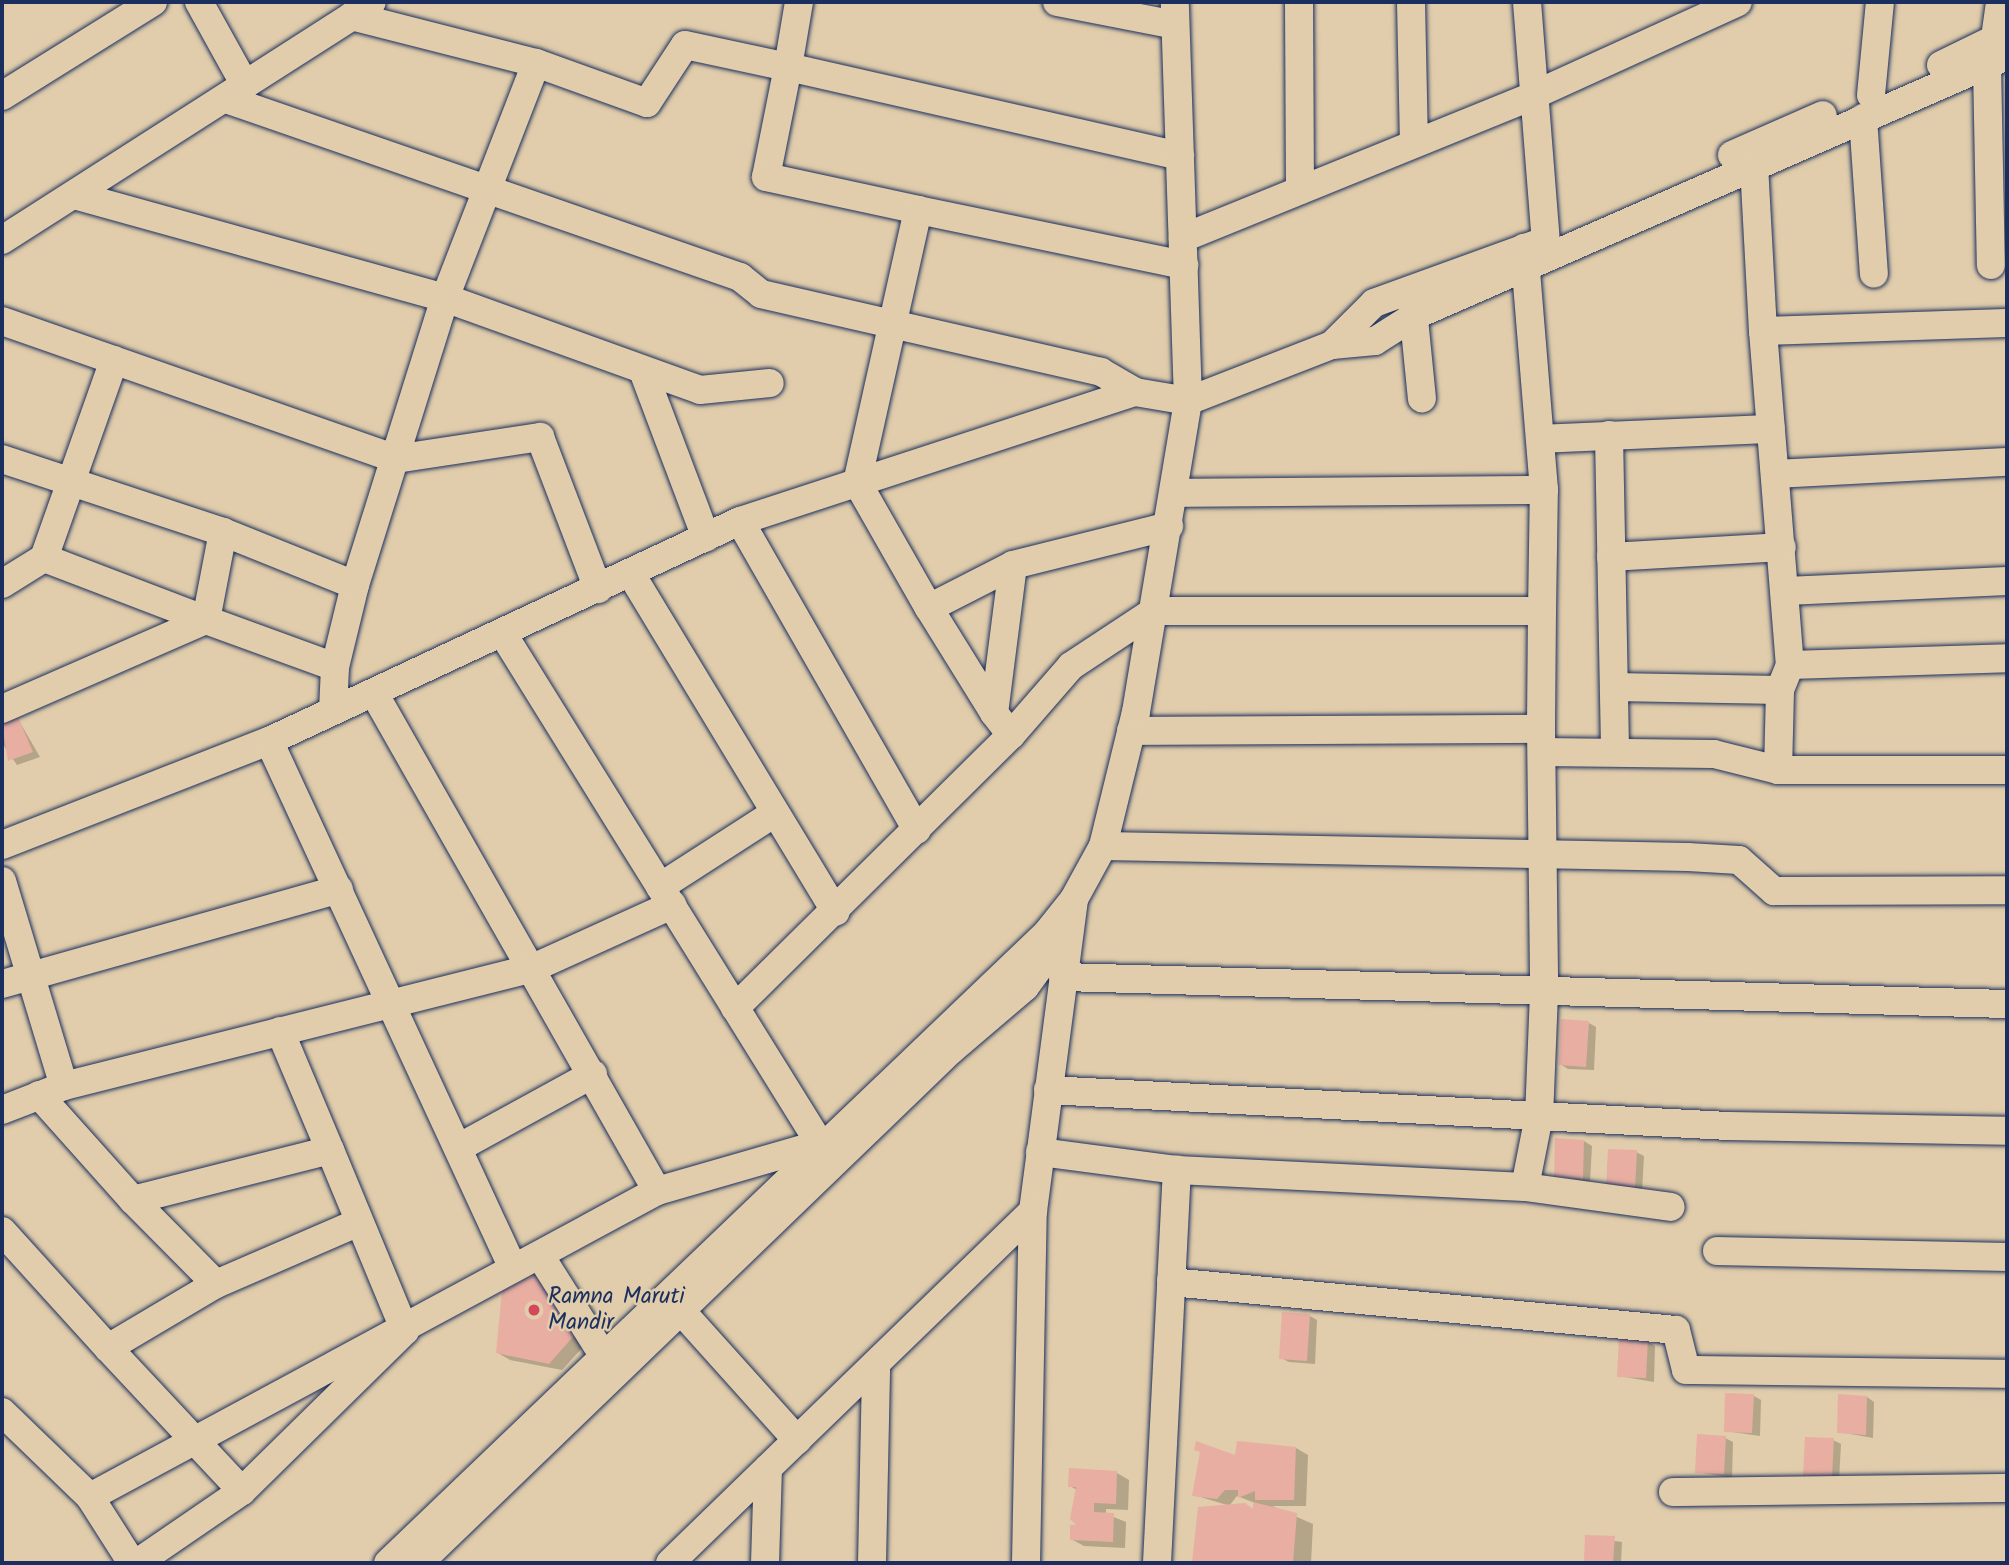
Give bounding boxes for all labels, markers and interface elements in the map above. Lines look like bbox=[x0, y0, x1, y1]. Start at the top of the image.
place label: Ramna Maruti Mandir bbox=[548, 1283, 685, 1337]
marker: Ramna Maruti Mandir bbox=[526, 1302, 542, 1318]

